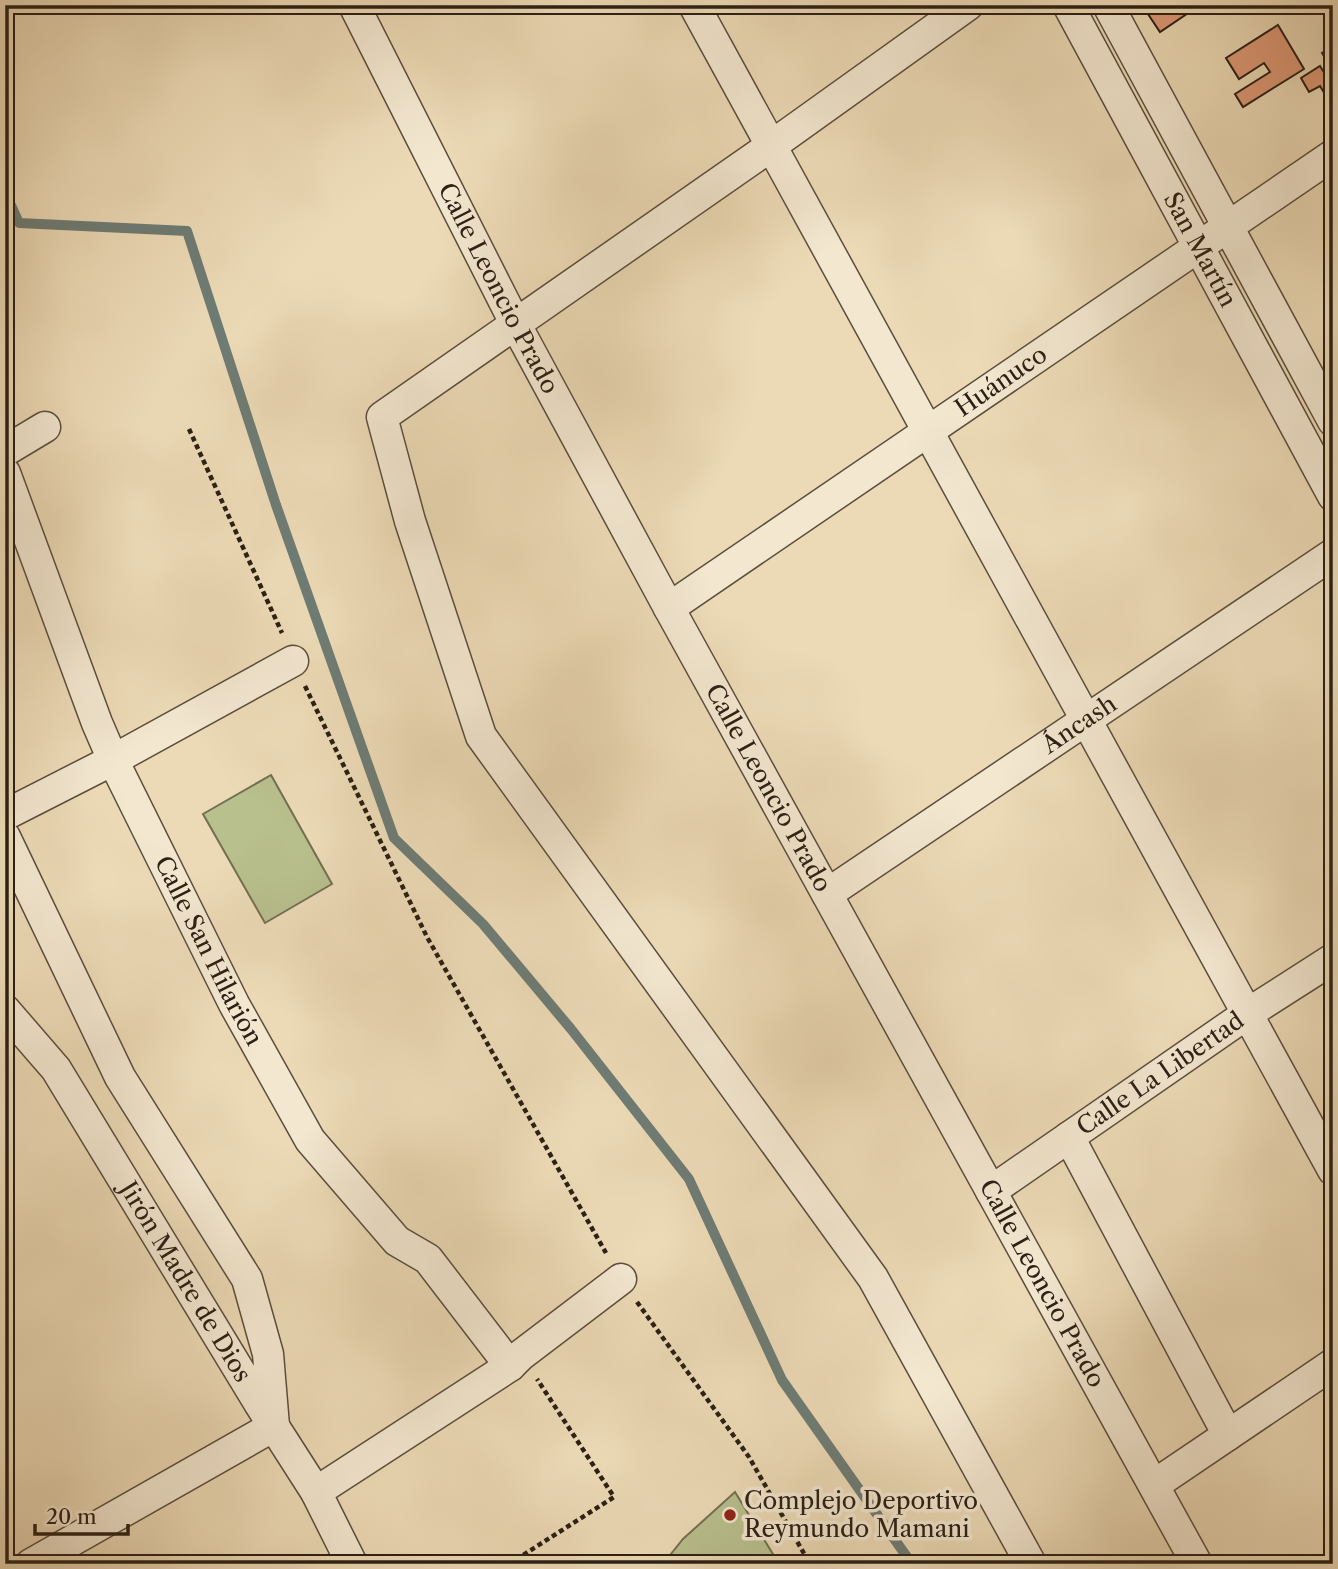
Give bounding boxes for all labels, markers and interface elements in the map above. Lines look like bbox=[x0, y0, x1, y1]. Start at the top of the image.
street label: Calle Leoncio Prado bbox=[432, 178, 565, 398]
street label: San Martín bbox=[1158, 187, 1243, 312]
street label: Huánuco bbox=[949, 340, 1052, 423]
street label: Calle Leoncio Prado bbox=[700, 679, 838, 897]
street label: Áncash bbox=[1035, 689, 1122, 760]
street label: Calle San Hilarión bbox=[149, 851, 269, 1050]
street label: Calle La Libertad bbox=[1071, 1005, 1250, 1141]
street label: Jirón Madre de Dios bbox=[112, 1173, 258, 1387]
street label: Calle Leoncio Prado bbox=[973, 1174, 1112, 1392]
place label: Complejo Deportivo Reymundo Mamani bbox=[744, 1486, 978, 1543]
scale bar bbox=[35, 1492, 128, 1536]
text: 20 m bbox=[46, 1504, 97, 1529]
marker: Complejo Deportivo Reymundo Mamani bbox=[722, 1507, 738, 1523]

